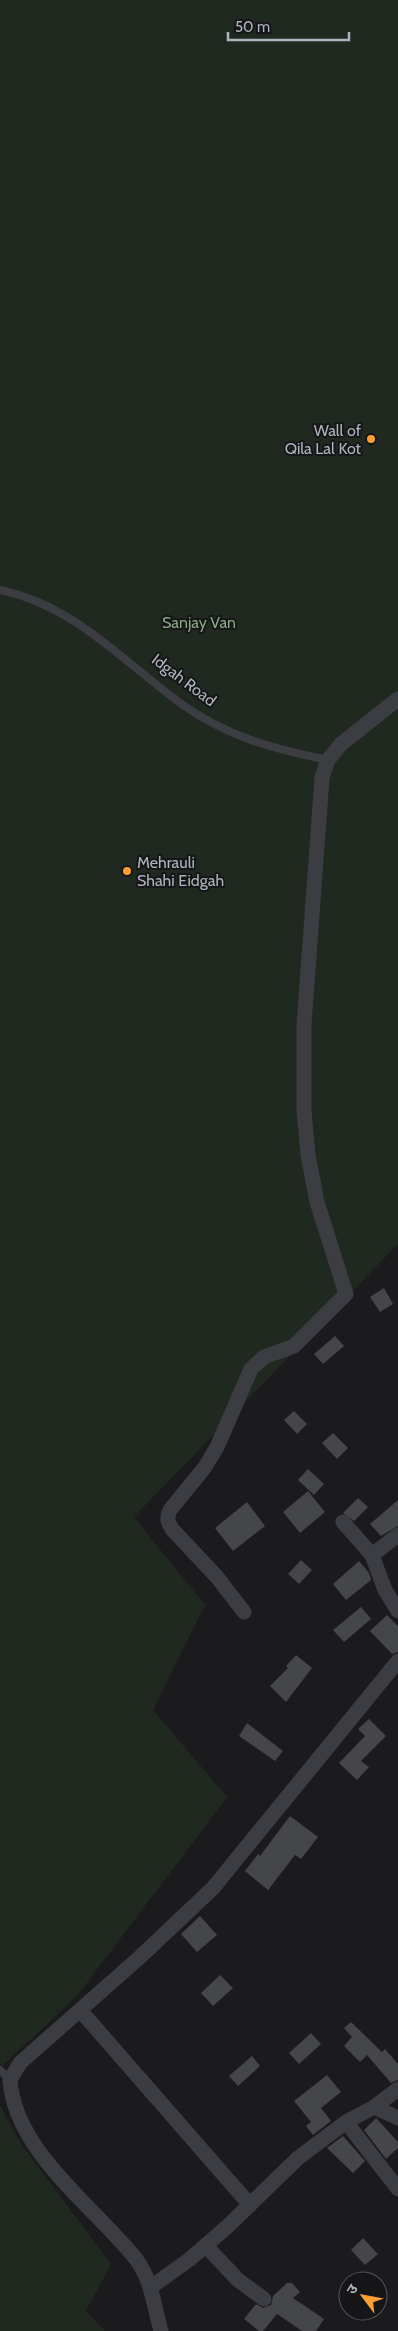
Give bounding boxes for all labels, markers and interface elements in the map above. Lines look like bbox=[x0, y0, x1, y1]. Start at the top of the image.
scale bar bbox=[228, 10, 349, 42]
text: 50 m bbox=[235, 18, 270, 36]
place label: Wall of Qila Lal Kot bbox=[285, 421, 362, 458]
marker: Wall of Qila Lal Kot bbox=[365, 433, 377, 445]
park label: Sanjay Van bbox=[162, 613, 236, 632]
street label: Idgah Road bbox=[148, 650, 220, 710]
place label: Mehrauli Shahi Eidgah bbox=[137, 853, 224, 890]
marker: Mehrauli Shahi Eidgah bbox=[121, 865, 133, 877]
north arrow bbox=[338, 2271, 388, 2321]
text: उ bbox=[342, 2280, 362, 2297]

